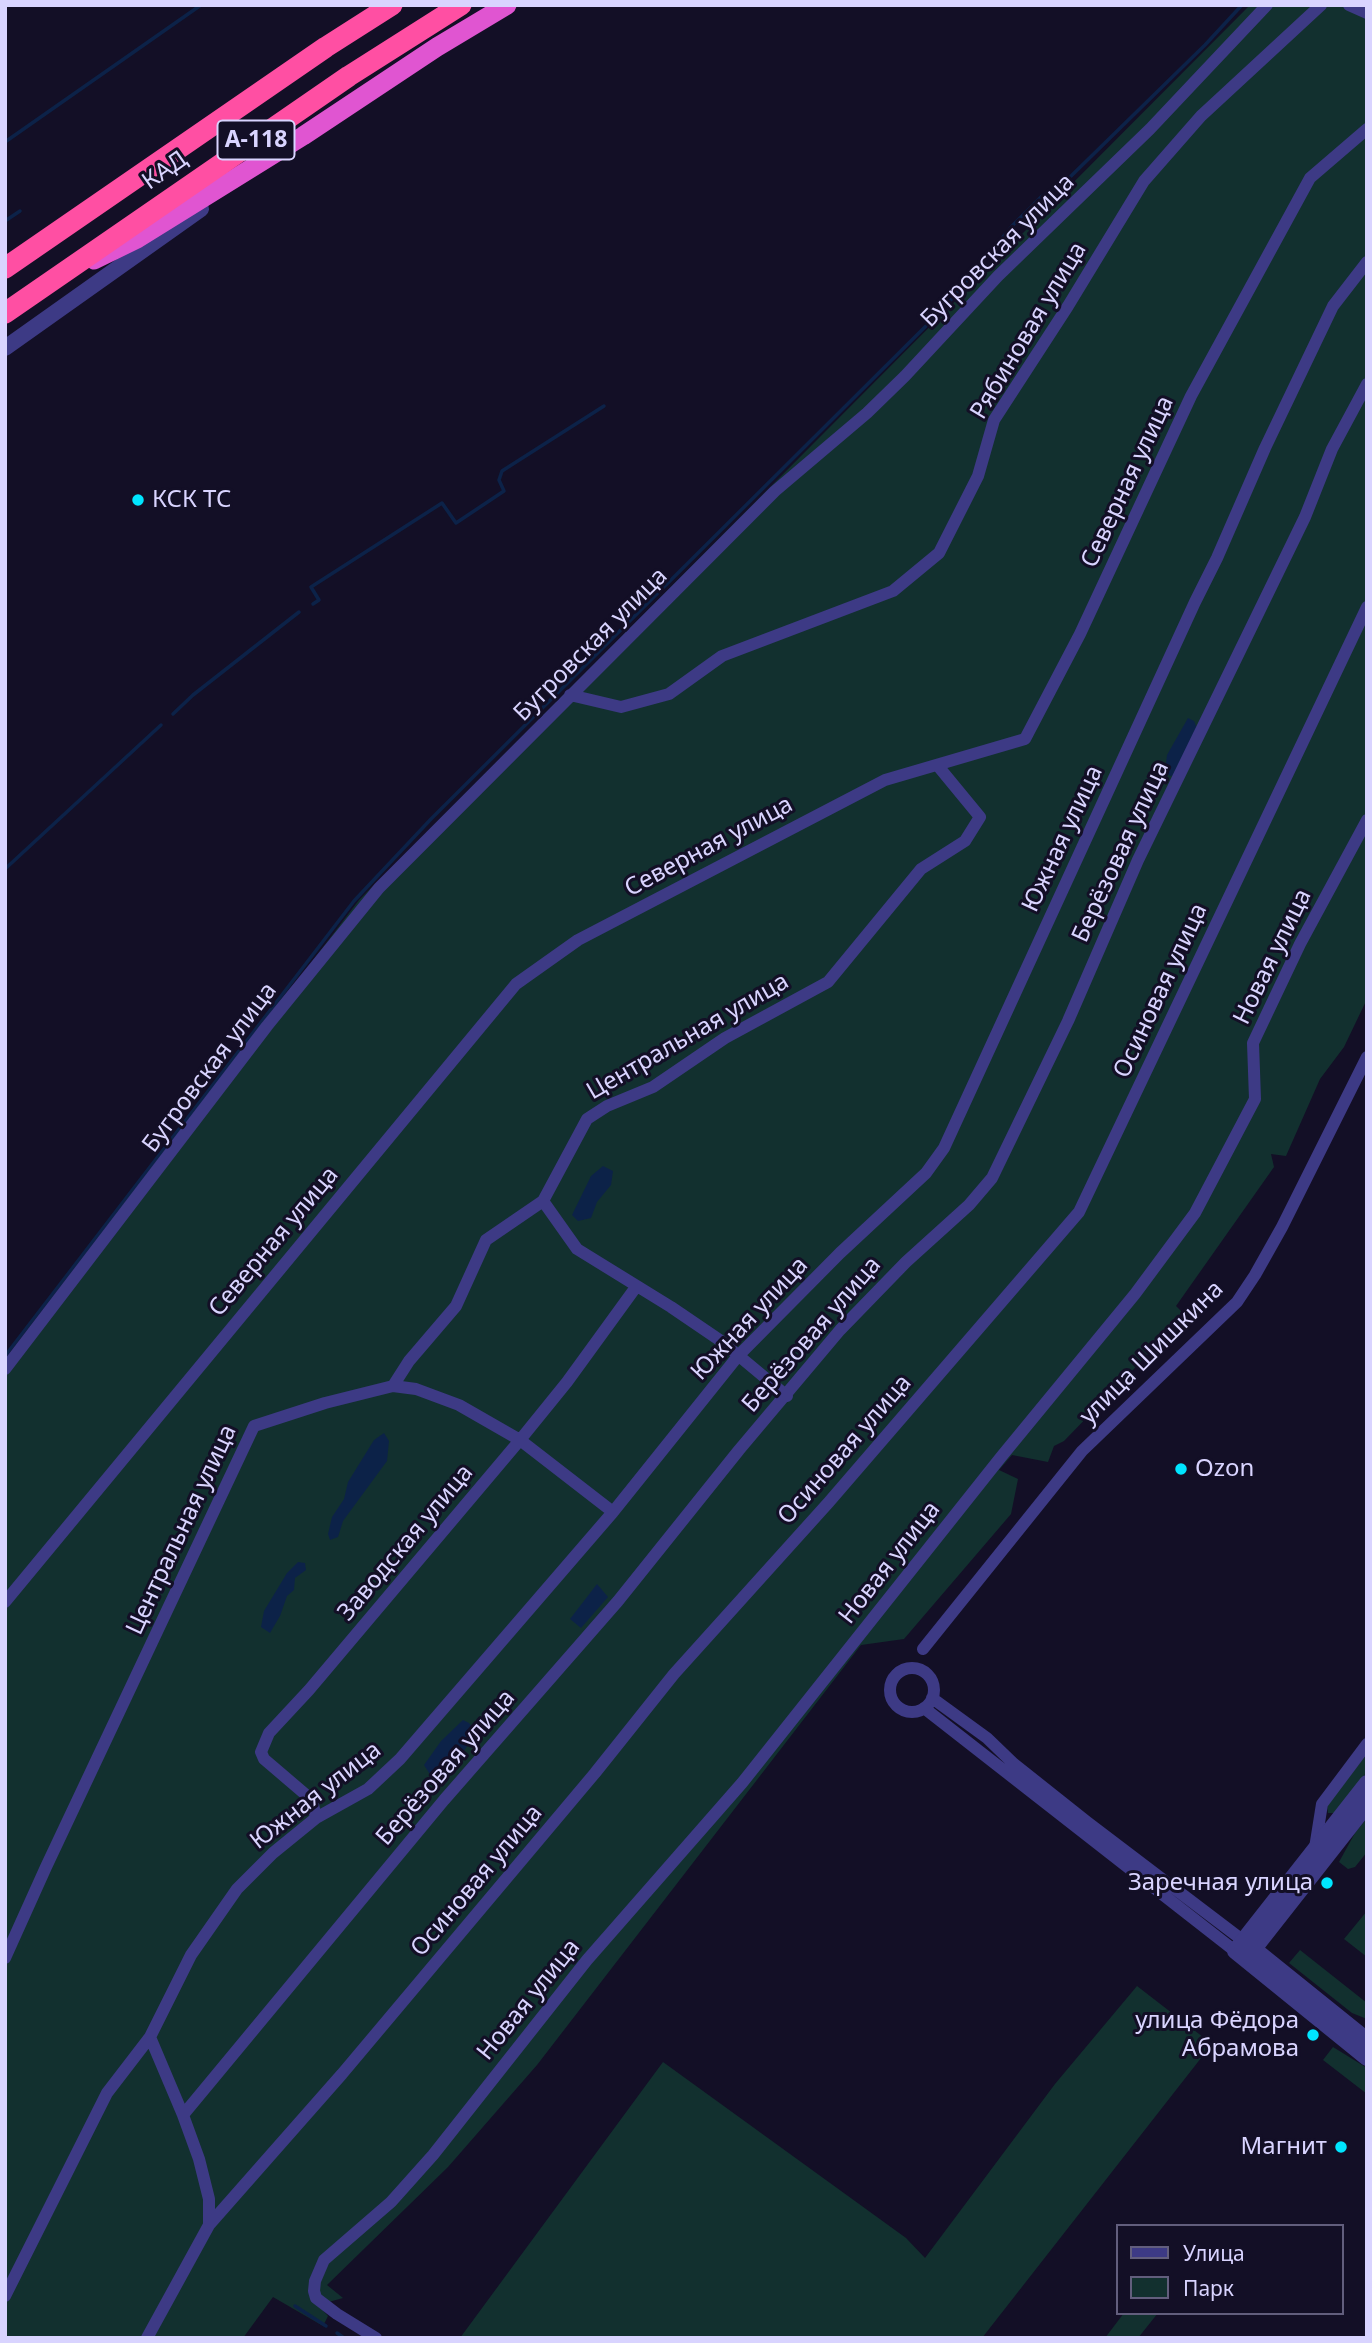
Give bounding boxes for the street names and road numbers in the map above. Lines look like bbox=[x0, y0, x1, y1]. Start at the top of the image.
road number: А-118 bbox=[218, 120, 294, 160]
street label: КАД bbox=[137, 145, 193, 197]
street label: Бугровская улица bbox=[915, 168, 1081, 334]
street label: Рябиновая улица bbox=[965, 237, 1093, 425]
street label: Северная улица bbox=[1076, 392, 1180, 572]
street label: Бугровская улица bbox=[508, 562, 674, 728]
street label: Берёзовая улица bbox=[1066, 757, 1176, 947]
street label: Южная улица bbox=[1017, 761, 1109, 917]
street label: Северная улица bbox=[620, 791, 798, 903]
street label: Новая улица bbox=[1228, 885, 1318, 1029]
street label: Осиновая улица bbox=[1108, 899, 1214, 1083]
street label: Центральная улица bbox=[582, 967, 794, 1107]
street label: Бугровская улица bbox=[137, 977, 283, 1159]
street label: Северная улица bbox=[203, 1161, 345, 1323]
street label: Южная улица bbox=[686, 1251, 814, 1387]
street label: Берёзовая улица bbox=[737, 1251, 887, 1419]
street label: улица Шишкина bbox=[1074, 1275, 1230, 1431]
street label: Осиновая улица bbox=[772, 1369, 918, 1531]
street label: Центральная улица bbox=[121, 1421, 243, 1639]
street label: Заводская улица bbox=[332, 1459, 480, 1627]
street label: Новая улица bbox=[833, 1496, 947, 1630]
street label: Берёзовая улица bbox=[371, 1684, 521, 1852]
street label: Южная улица bbox=[245, 1736, 387, 1856]
street label: Осиновая улица bbox=[405, 1799, 549, 1963]
street label: Новая улица bbox=[472, 1934, 586, 2066]

